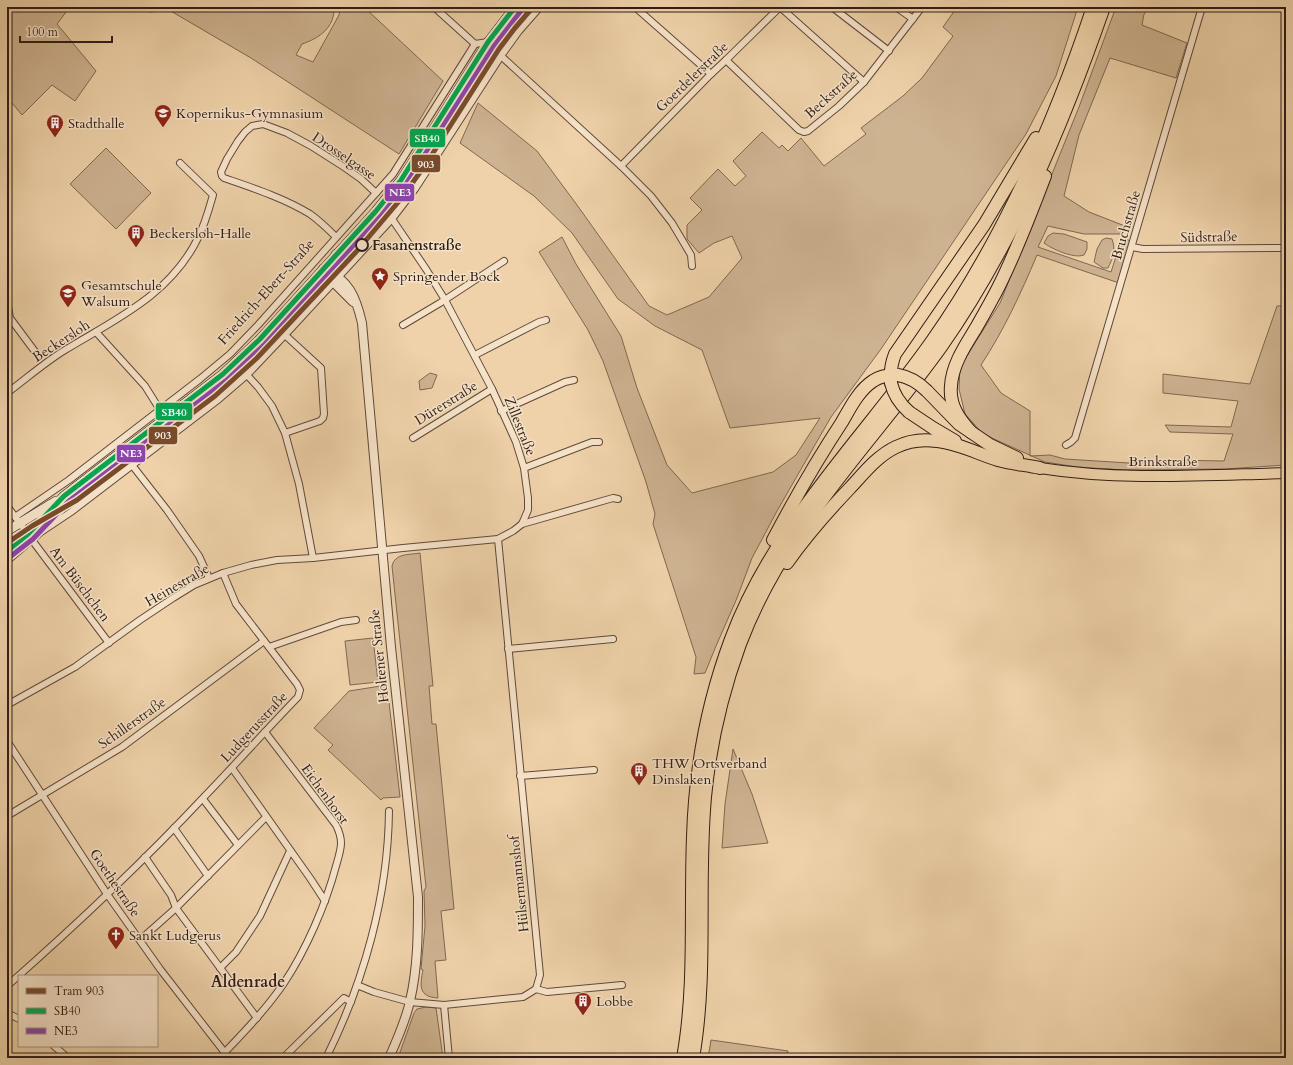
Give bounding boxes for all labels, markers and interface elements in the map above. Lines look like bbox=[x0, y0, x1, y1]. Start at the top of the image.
scale bar bbox=[20, 18, 112, 44]
text: 100 m bbox=[26, 24, 59, 40]
street label: Goerdelerstraße bbox=[652, 38, 732, 116]
street label: Beckstraße bbox=[801, 65, 861, 123]
school or university icon: Kopernikus-Gymnasium bbox=[153, 103, 173, 128]
place label: Kopernikus-Gymnasium bbox=[176, 104, 324, 123]
building icon: Stadthalle bbox=[45, 113, 65, 138]
place label: Stadthalle bbox=[68, 114, 125, 133]
street label: Drosselgasse bbox=[308, 128, 380, 184]
line badge: SB40 bbox=[409, 128, 446, 148]
text: SB40 bbox=[414, 131, 440, 146]
line badge: 903 bbox=[411, 154, 441, 173]
text: 903 bbox=[418, 157, 435, 172]
line badge: NE3 bbox=[384, 183, 415, 202]
text: NE3 bbox=[389, 185, 411, 200]
street label: Bruchstraße bbox=[1107, 188, 1145, 262]
building icon: Beckersloh-Halle bbox=[126, 223, 146, 248]
place label: Beckersloh-Halle bbox=[149, 224, 251, 243]
street label: Südstraße bbox=[1180, 227, 1238, 247]
street label: Friedrich-Ebert-Straße bbox=[214, 235, 318, 349]
place label: Fasanenstraße bbox=[372, 236, 462, 255]
marker: Fasanenstraße bbox=[355, 238, 369, 252]
place icon: Springender Bock bbox=[370, 266, 390, 291]
place label: Springender Bock bbox=[393, 267, 501, 286]
place label: Gesamtschule Walsum bbox=[80, 276, 162, 311]
school or university icon: Gesamtschule Walsum bbox=[58, 283, 78, 308]
street label: Beckersloh bbox=[29, 315, 94, 367]
street label: Dürerstraße bbox=[411, 376, 481, 430]
street label: Zillestraße bbox=[500, 394, 540, 458]
line badge: SB40 bbox=[155, 402, 193, 421]
text: SB40 bbox=[161, 405, 187, 420]
line badge: 903 bbox=[148, 426, 178, 445]
text: 903 bbox=[155, 428, 172, 443]
line badge: NE3 bbox=[116, 444, 146, 463]
text: NE3 bbox=[120, 446, 142, 461]
street label: Brinkstraße bbox=[1129, 452, 1197, 471]
street label: Am Büschchen bbox=[45, 542, 115, 626]
street label: Heinestraße bbox=[141, 559, 213, 611]
street label: Holtener Straße bbox=[365, 608, 393, 704]
street label: Ludgerusstraße bbox=[216, 688, 292, 766]
street label: Schillerstraße bbox=[94, 693, 170, 753]
place label: THW Ortsverband Dinslaken bbox=[652, 754, 768, 789]
street label: Eichenhorst bbox=[297, 760, 354, 829]
building icon: THW Ortsverband Dinslaken bbox=[629, 761, 649, 786]
street label: Hülsermannshof bbox=[504, 832, 534, 933]
street label: Goethestraße bbox=[85, 845, 145, 921]
church icon: Sankt Ludgerus bbox=[106, 925, 126, 950]
place label: Sankt Ludgerus bbox=[129, 926, 221, 945]
district label: Aldenrade bbox=[211, 971, 285, 993]
legend bbox=[18, 975, 158, 1047]
text: Tram 903 bbox=[54, 983, 104, 999]
building icon: Lobbe bbox=[573, 991, 593, 1016]
place label: Lobbe bbox=[596, 992, 633, 1011]
text: SB40 bbox=[54, 1003, 80, 1019]
text: NE3 bbox=[54, 1023, 78, 1039]

